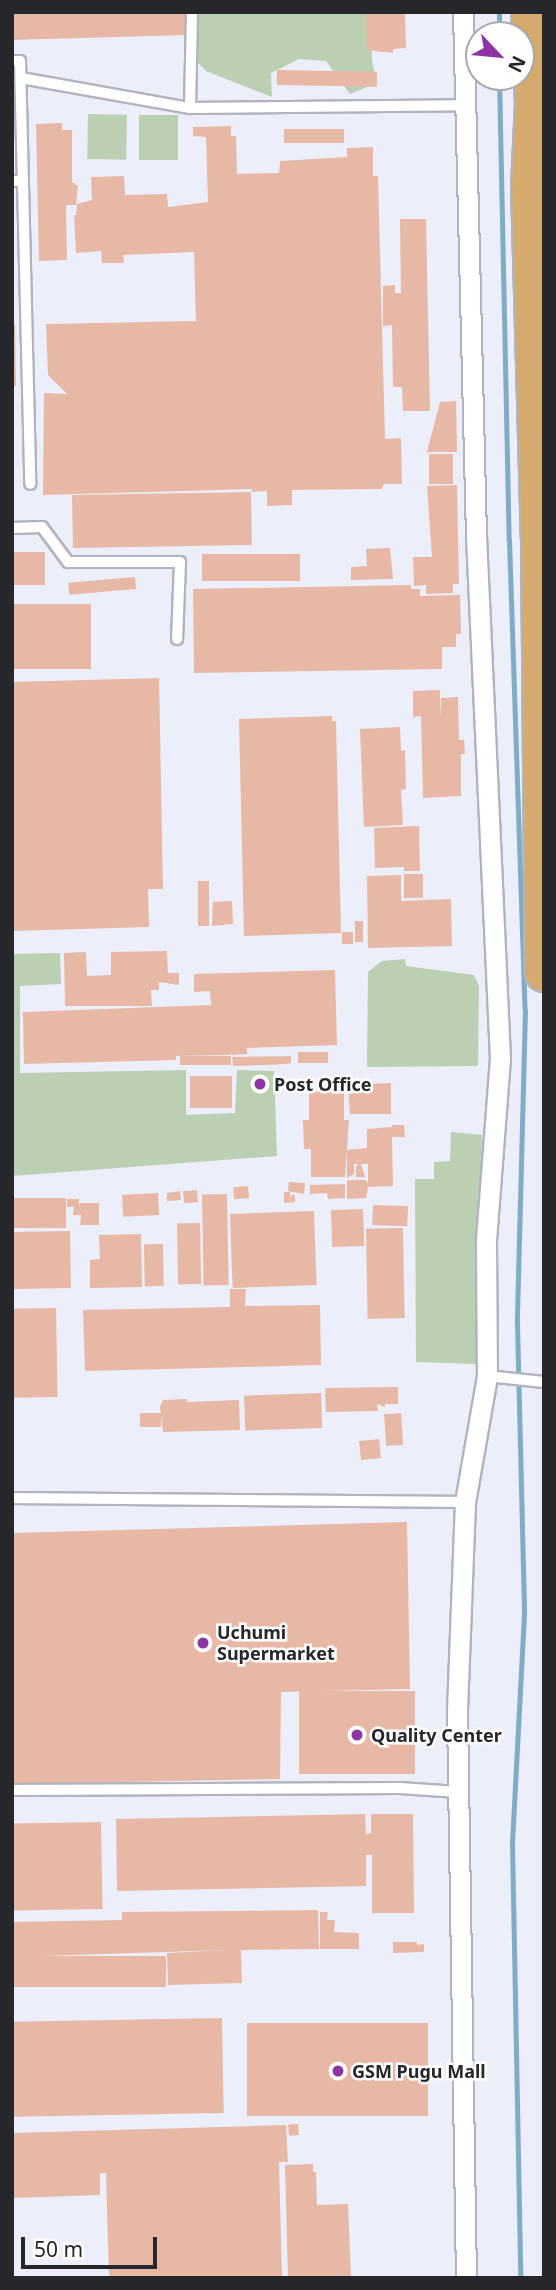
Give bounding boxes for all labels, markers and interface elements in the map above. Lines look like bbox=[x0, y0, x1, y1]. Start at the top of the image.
north arrow bbox=[465, 21, 535, 91]
text: N bbox=[502, 52, 532, 77]
place label: Post Office bbox=[274, 1073, 372, 1095]
marker: Post Office bbox=[252, 1076, 268, 1092]
place label: Uchumi Supermarket bbox=[217, 1622, 335, 1664]
marker: Uchumi Supermarket bbox=[195, 1635, 211, 1651]
place label: Quality Center bbox=[371, 1724, 502, 1746]
marker: Quality Center bbox=[349, 1727, 365, 1743]
place label: GSM Pugu Mall bbox=[352, 2060, 486, 2082]
marker: GSM Pugu Mall bbox=[330, 2063, 346, 2079]
scale bar bbox=[24, 2224, 161, 2268]
text: 50 m bbox=[34, 2235, 83, 2263]

